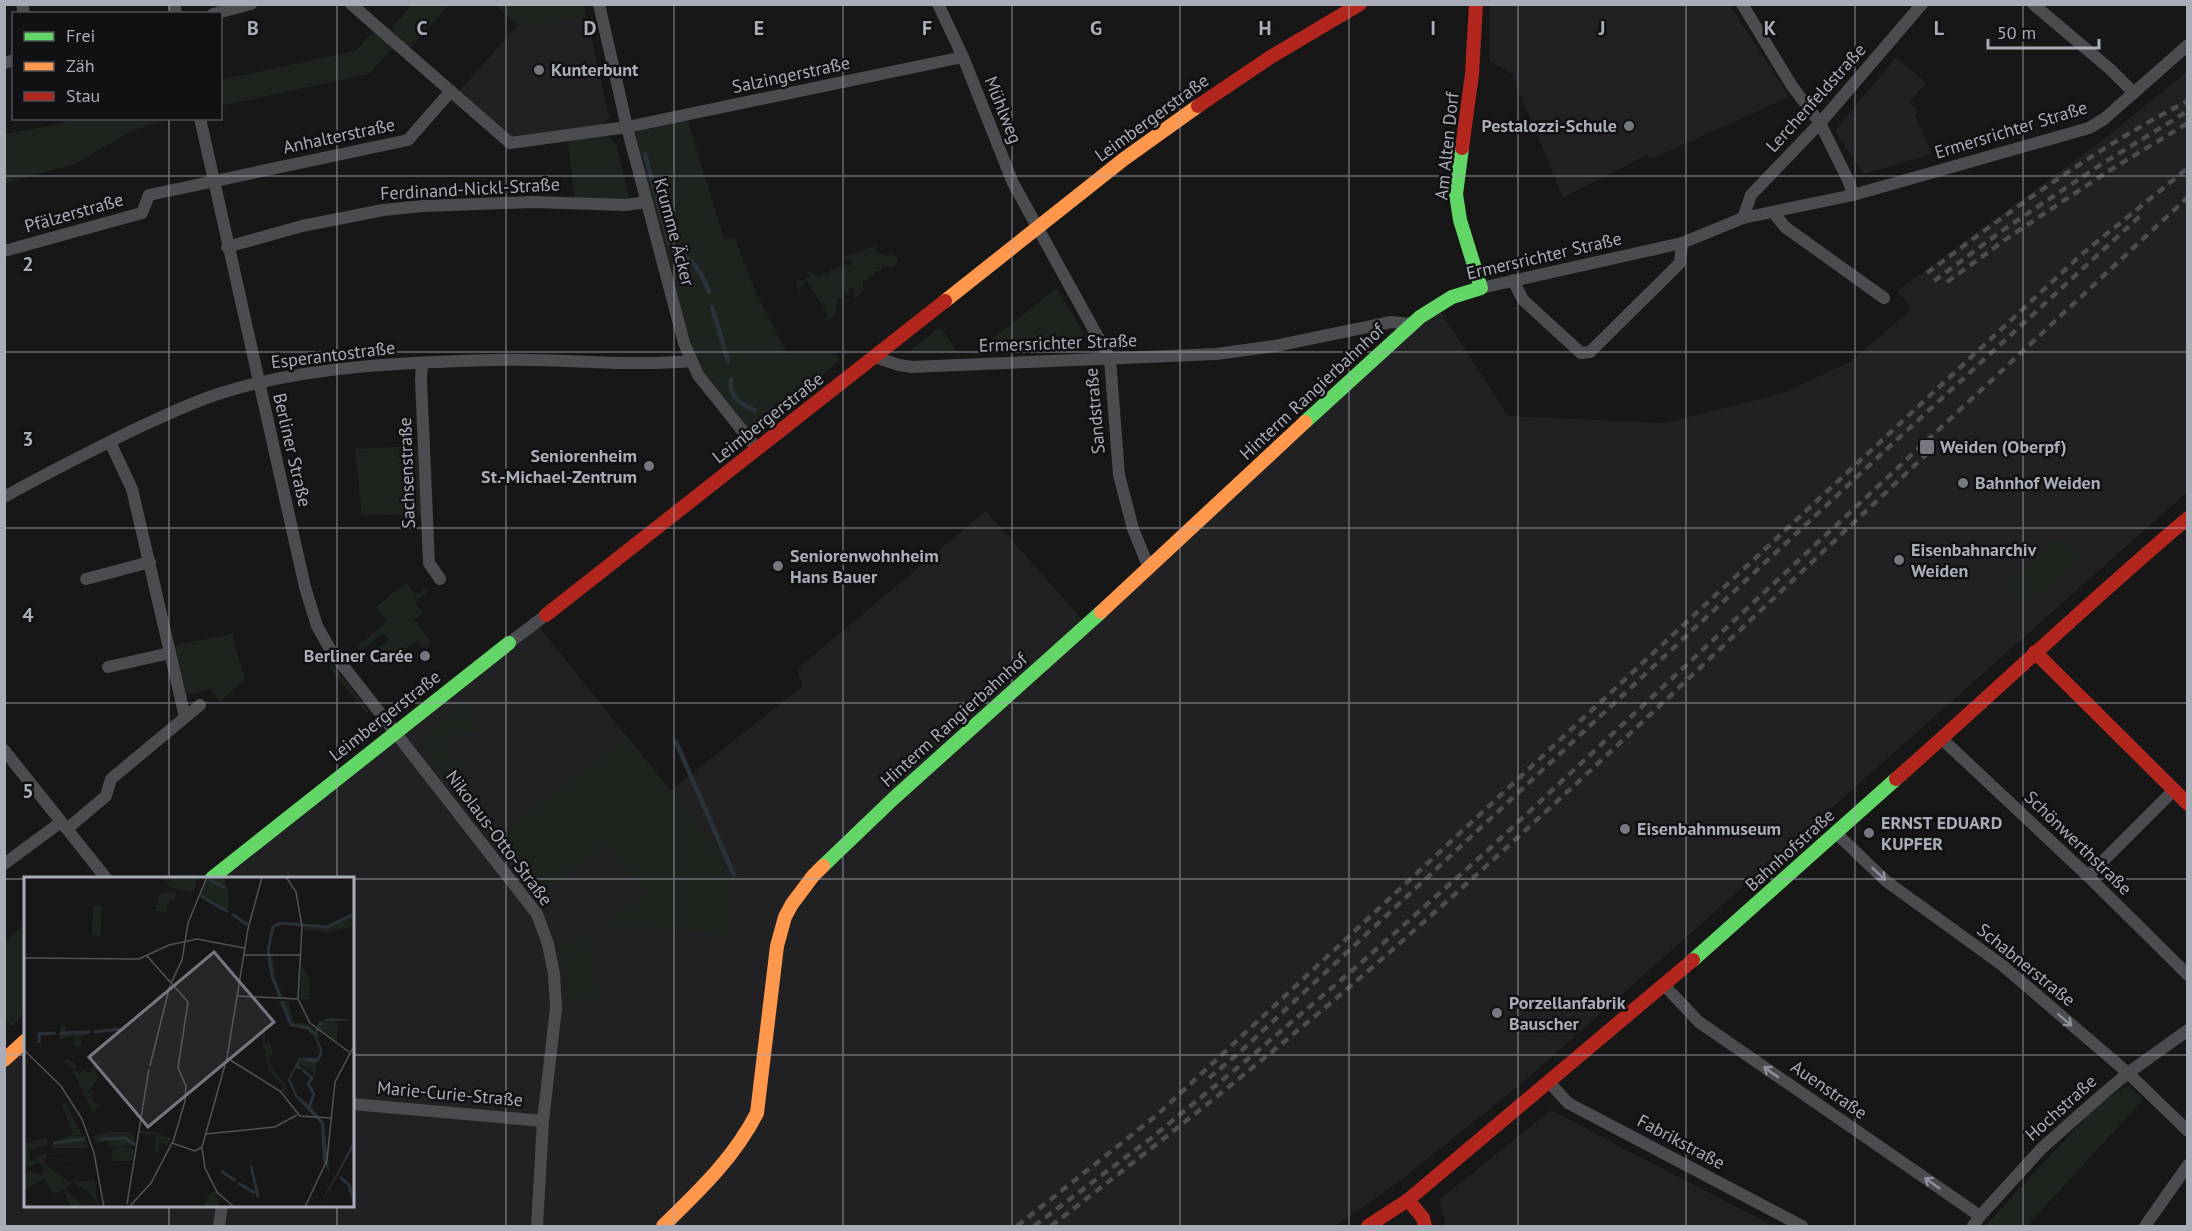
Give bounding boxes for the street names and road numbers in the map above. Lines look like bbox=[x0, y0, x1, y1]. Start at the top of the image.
street label: Lerchenfeldstraße bbox=[1761, 38, 1871, 157]
street label: Salzingerstraße bbox=[730, 51, 852, 98]
street label: Leimbergerstraße bbox=[1090, 69, 1213, 167]
street label: Mühlweg bbox=[980, 73, 1027, 147]
street label: Am Alten Dorf bbox=[1429, 90, 1464, 201]
street label: Ermersrichter Straße bbox=[1932, 95, 2090, 164]
street label: Anhalterstraße bbox=[281, 112, 397, 159]
street label: Ferdinand-Nickl-Straße bbox=[380, 172, 560, 205]
street label: Krumme Äcker bbox=[649, 175, 700, 288]
street label: Pfälzerstraße bbox=[22, 187, 126, 238]
street label: Ermersrichter Straße bbox=[1464, 226, 1624, 285]
street label: Hinterm Rangierbahnhof bbox=[1234, 318, 1390, 465]
street label: Ermersrichter Straße bbox=[978, 328, 1138, 357]
street label: Esperantostraße bbox=[269, 335, 396, 374]
street label: Leimbergerstraße bbox=[707, 367, 828, 468]
street label: Sandstraße bbox=[1079, 367, 1110, 455]
street label: Berliner Straße bbox=[268, 391, 317, 509]
street label: Sachsenstraße bbox=[393, 417, 420, 529]
street label: Hinterm Rangierbahnhof bbox=[875, 647, 1033, 792]
street label: Leimbergerstraße bbox=[324, 665, 445, 766]
street label: Nikolaus-Otto-Straße bbox=[441, 765, 558, 910]
street label: Schönwerthstraße bbox=[2020, 786, 2137, 900]
street label: Bahnhofstraße bbox=[1740, 803, 1839, 896]
street label: Schabnerstraße bbox=[1973, 918, 2080, 1011]
street label: Auenstraße bbox=[1787, 1055, 1872, 1124]
street label: Hochstraße bbox=[2020, 1070, 2101, 1146]
street label: Marie-Curie-Straße bbox=[376, 1076, 524, 1111]
street label: Fabrikstraße bbox=[1633, 1109, 1729, 1174]

